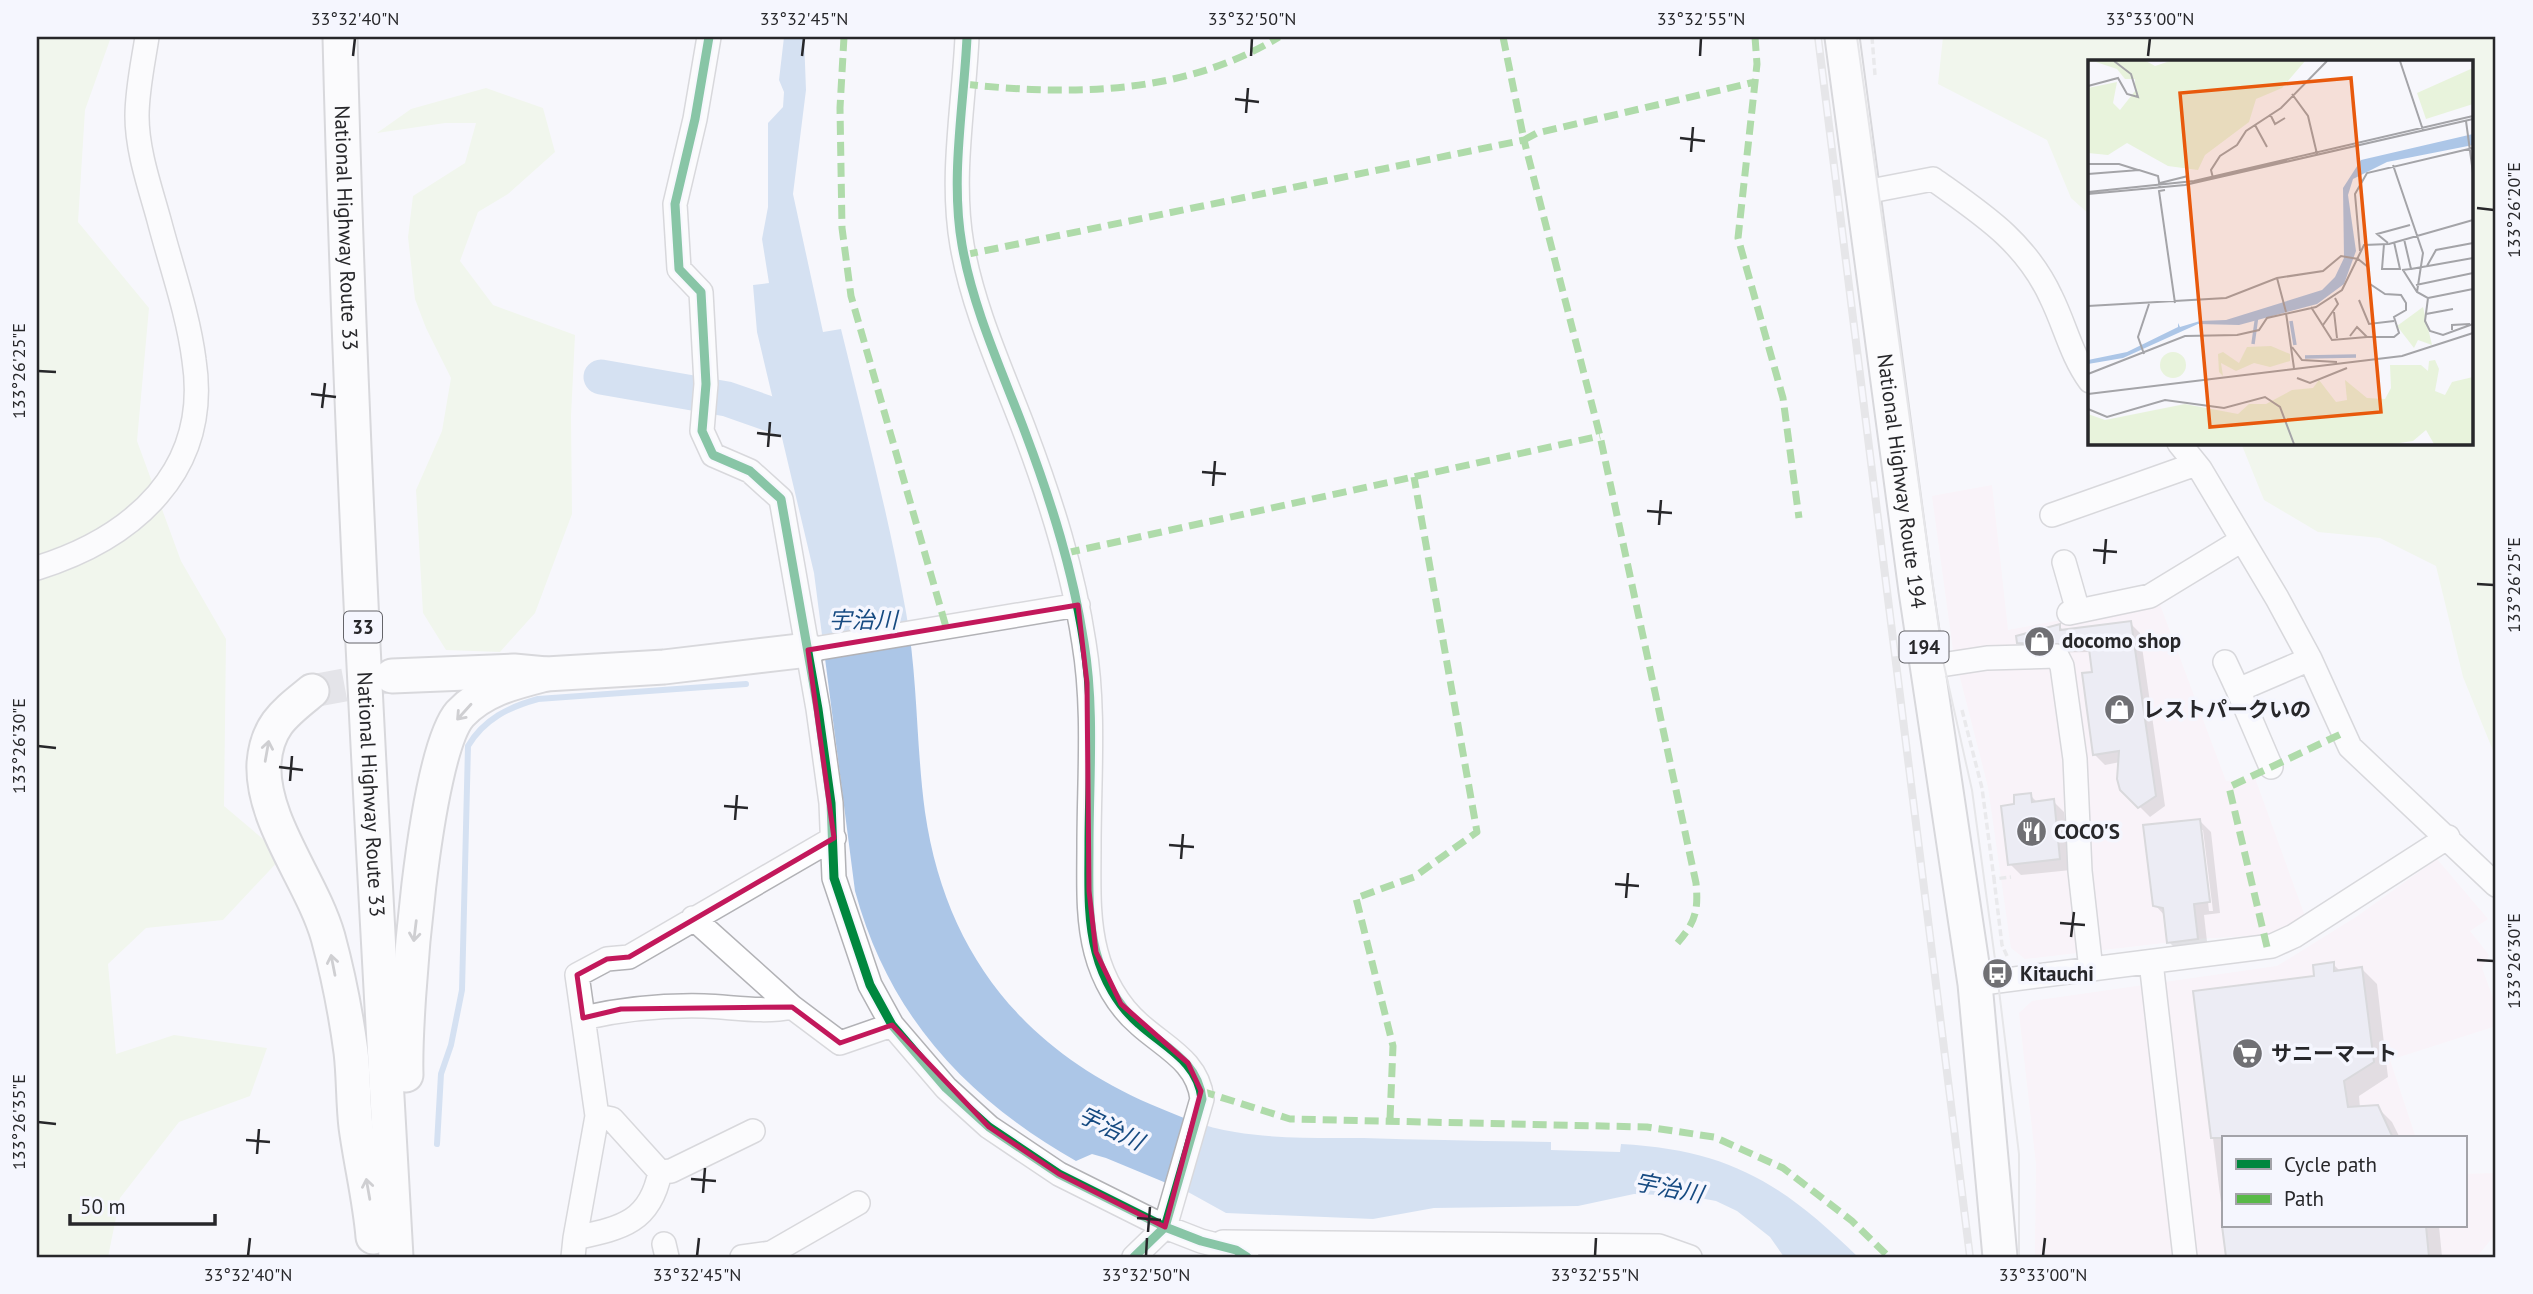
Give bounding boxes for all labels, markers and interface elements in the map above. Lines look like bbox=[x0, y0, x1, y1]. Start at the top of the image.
text: 33°32'40"N bbox=[311, 7, 399, 30]
text: 33°32'45"N bbox=[760, 7, 848, 30]
text: 33°32'50"N bbox=[1208, 7, 1296, 30]
text: 33°32'55"N bbox=[1657, 7, 1745, 30]
text: 33°33'00"N bbox=[2106, 7, 2194, 30]
inset map bbox=[2088, 60, 2474, 444]
street label: National Highway Route 33 bbox=[329, 105, 364, 351]
text: 133°26'20"E bbox=[2502, 162, 2525, 258]
text: 133°26'25"E bbox=[7, 323, 30, 419]
street label: National Highway Route 194 bbox=[1871, 352, 1932, 610]
text: 133°26'25"E bbox=[2502, 537, 2525, 633]
water label: 宇治川 bbox=[829, 605, 901, 634]
road number: 33 bbox=[344, 612, 382, 642]
shop icon: docomo shop bbox=[2022, 624, 2056, 658]
place label: docomo shop bbox=[2062, 627, 2181, 654]
road number: 194 bbox=[1899, 632, 1948, 662]
street label: National Highway Route 33 bbox=[351, 671, 391, 918]
shop icon: レストパークいの bbox=[2103, 693, 2137, 727]
place label: レストパークいの bbox=[2143, 696, 2311, 723]
text: 133°26'30"E bbox=[7, 698, 30, 794]
one-way arrow bbox=[455, 703, 472, 720]
one-way arrow bbox=[260, 740, 274, 763]
restaurant icon: COCO'S bbox=[2014, 815, 2048, 849]
place label: COCO'S bbox=[2054, 818, 2120, 845]
text: 133°26'30"E bbox=[2502, 913, 2525, 1009]
one-way arrow bbox=[409, 919, 422, 942]
one-way arrow bbox=[326, 954, 340, 977]
bus stop icon: Kitauchi bbox=[1980, 957, 2014, 991]
place label: Kitauchi bbox=[2020, 960, 2094, 987]
supermarket icon: サニーマート bbox=[2231, 1037, 2265, 1071]
place label: サニーマート bbox=[2271, 1040, 2397, 1067]
text: 133°26'35"E bbox=[7, 1074, 30, 1170]
water label: 宇治川 bbox=[1074, 1099, 1151, 1157]
legend bbox=[2222, 1136, 2466, 1228]
text: Cycle path bbox=[2284, 1151, 2377, 1178]
water label: 宇治川 bbox=[1632, 1167, 1709, 1209]
one-way arrow bbox=[361, 1178, 374, 1201]
scale bar bbox=[70, 1182, 215, 1226]
text: Path bbox=[2284, 1185, 2324, 1212]
text: 50 m bbox=[80, 1193, 126, 1220]
text: 33°32'40"N bbox=[204, 1263, 292, 1286]
text: 33°32'45"N bbox=[653, 1263, 741, 1286]
text: 33°32'50"N bbox=[1102, 1263, 1190, 1286]
text: 33°32'55"N bbox=[1551, 1263, 1639, 1286]
text: 33°33'00"N bbox=[1999, 1263, 2087, 1286]

